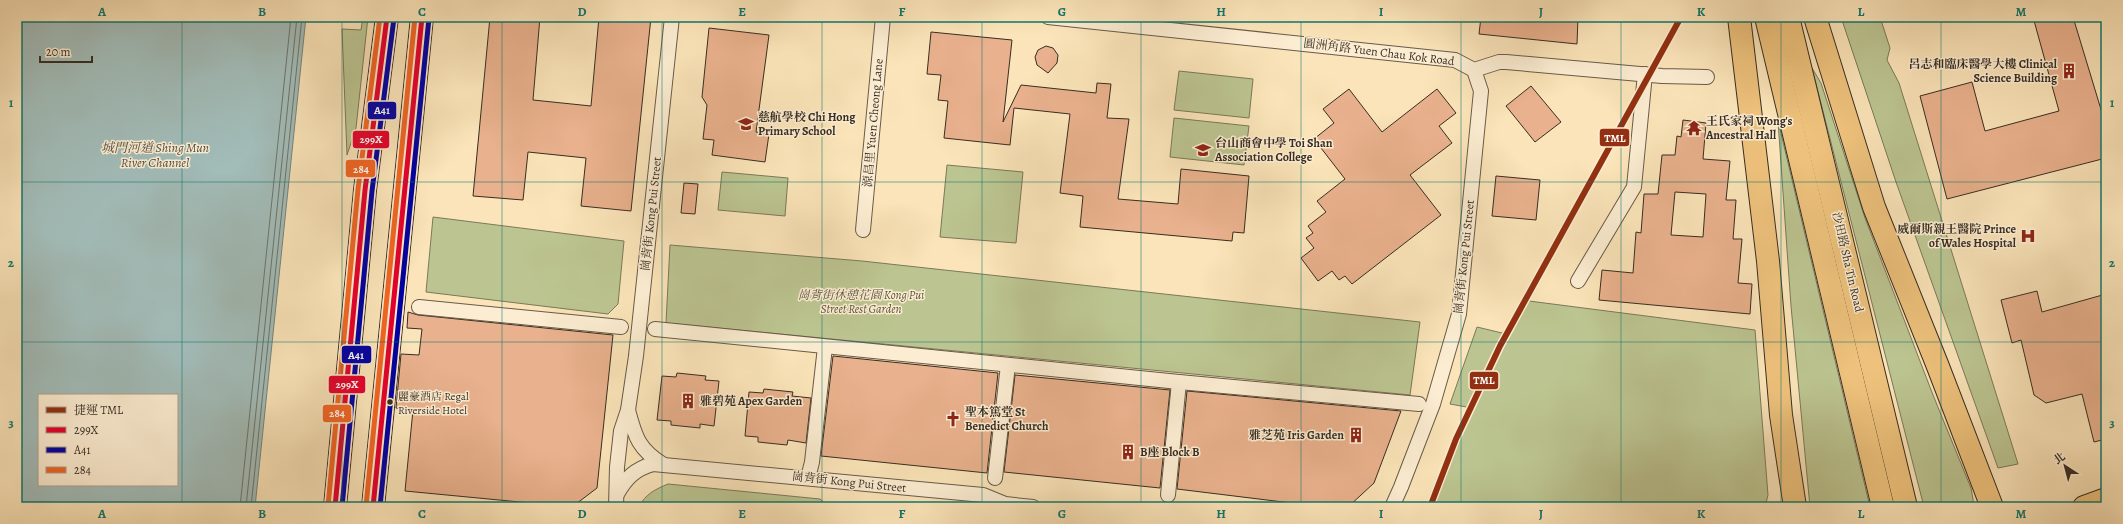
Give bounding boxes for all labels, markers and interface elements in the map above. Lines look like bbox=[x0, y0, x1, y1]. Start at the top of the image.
text: A bbox=[97, 3, 107, 20]
text: B bbox=[258, 3, 266, 20]
text: C bbox=[418, 3, 426, 20]
text: D bbox=[577, 3, 587, 20]
text: E bbox=[738, 3, 746, 20]
text: F bbox=[899, 3, 906, 20]
text: G bbox=[1058, 3, 1066, 20]
text: H bbox=[1216, 3, 1226, 20]
text: I bbox=[1379, 3, 1384, 20]
text: J bbox=[1539, 3, 1543, 20]
text: K bbox=[1697, 3, 1706, 20]
text: L bbox=[1858, 3, 1865, 20]
text: M bbox=[2016, 3, 2027, 20]
street label: 圓洲角路 Yuen Chau Kok Road bbox=[1303, 35, 1456, 69]
scale bar bbox=[40, 38, 92, 64]
text: 20 m bbox=[46, 44, 70, 60]
place label: 呂志和臨床醫學大樓 Clinical Science Building bbox=[1909, 56, 2058, 86]
street label: 源昌里 Yuen Cheong Lane bbox=[859, 58, 887, 188]
building icon: 呂志和臨床醫學大樓 Clinical Science Building bbox=[2060, 62, 2078, 80]
text: 1 bbox=[9, 94, 14, 111]
text: 1 bbox=[2110, 94, 2115, 111]
line badge: A41 bbox=[367, 101, 397, 120]
text: A41 bbox=[373, 103, 390, 118]
place label: 慈航學校 Chi Hong Primary School bbox=[758, 109, 856, 139]
place label: 王氏家祠 Wong's Ancestral Hall bbox=[1705, 113, 1793, 143]
school or university icon: 慈航學校 Chi Hong Primary School bbox=[737, 115, 755, 133]
temple icon: 王氏家祠 Wong's Ancestral Hall bbox=[1685, 119, 1703, 137]
line badge: TML bbox=[1599, 128, 1630, 147]
line badge: 299X bbox=[352, 130, 390, 149]
text: TML bbox=[1604, 131, 1626, 146]
text: 299X bbox=[360, 132, 383, 147]
place label: 台山商會中學 Toi Shan Association College bbox=[1214, 135, 1333, 165]
water label: 城門河道 Shing Mun River Channel bbox=[101, 139, 209, 171]
school or university icon: 台山商會中學 Toi Shan Association College bbox=[1194, 141, 1212, 159]
street label: 崗背街 Kong Pui Street bbox=[637, 156, 665, 272]
line badge: 284 bbox=[345, 159, 376, 178]
text: 284 bbox=[353, 162, 369, 177]
street label: 崗背街 Kong Pui Street bbox=[1450, 199, 1478, 315]
street label: 沙田路 Sha Tin Road bbox=[1829, 210, 1867, 314]
place label: 威爾斯親王醫院 Prince of Wales Hospital bbox=[1897, 221, 2017, 251]
hospital icon: 威爾斯親王醫院 Prince of Wales Hospital bbox=[2019, 227, 2037, 245]
text: 2 bbox=[8, 254, 15, 271]
text: 2 bbox=[2109, 254, 2116, 271]
park label: 崗背街休憩花園 Kong Pui Street Rest Garden bbox=[798, 287, 924, 317]
line badge: A41 bbox=[341, 345, 372, 364]
text: A41 bbox=[347, 348, 364, 363]
line badge: TML bbox=[1469, 371, 1499, 390]
text: TML bbox=[1473, 373, 1495, 388]
line badge: 299X bbox=[328, 375, 366, 394]
text: 299X bbox=[336, 377, 359, 392]
place label: 麗豪酒店 Regal Riverside Hotel bbox=[398, 389, 469, 418]
building icon: 雅碧苑 Apex Garden bbox=[679, 392, 697, 410]
place label: 雅碧苑 Apex Garden bbox=[700, 393, 803, 409]
legend bbox=[38, 394, 178, 486]
marker: 麗豪酒店 Regal Riverside Hotel bbox=[385, 397, 395, 407]
text: 捷運 TML bbox=[74, 402, 124, 418]
line badge: 284 bbox=[322, 404, 352, 423]
place label: 聖本篤堂 St Benedict Church bbox=[965, 404, 1049, 434]
text: 284 bbox=[329, 406, 345, 421]
church icon: 聖本篤堂 St Benedict Church bbox=[944, 410, 962, 428]
text: 3 bbox=[8, 414, 14, 431]
text: 3 bbox=[2109, 414, 2115, 431]
text: 299X bbox=[74, 422, 99, 438]
building icon: 雅芝苑 Iris Garden bbox=[1347, 426, 1365, 444]
place label: 雅芝苑 Iris Garden bbox=[1249, 427, 1344, 443]
text: A41 bbox=[73, 442, 91, 458]
building icon: B座 Block B bbox=[1119, 443, 1137, 461]
place label: B座 Block B bbox=[1140, 444, 1200, 460]
north arrow bbox=[2045, 446, 2085, 486]
text: 北 bbox=[2051, 449, 2068, 468]
text: 284 bbox=[74, 462, 92, 478]
street label: 崗背街 Kong Pui Street bbox=[791, 468, 907, 496]
text: A bbox=[97, 505, 107, 522]
text: B bbox=[258, 505, 266, 522]
text: C bbox=[418, 505, 426, 522]
text: D bbox=[577, 505, 587, 522]
text: E bbox=[738, 505, 746, 522]
text: F bbox=[899, 505, 906, 522]
text: G bbox=[1058, 505, 1066, 522]
text: H bbox=[1216, 505, 1226, 522]
text: I bbox=[1379, 505, 1384, 522]
text: J bbox=[1539, 505, 1543, 522]
text: K bbox=[1697, 505, 1706, 522]
text: L bbox=[1858, 505, 1865, 522]
text: M bbox=[2016, 505, 2027, 522]

